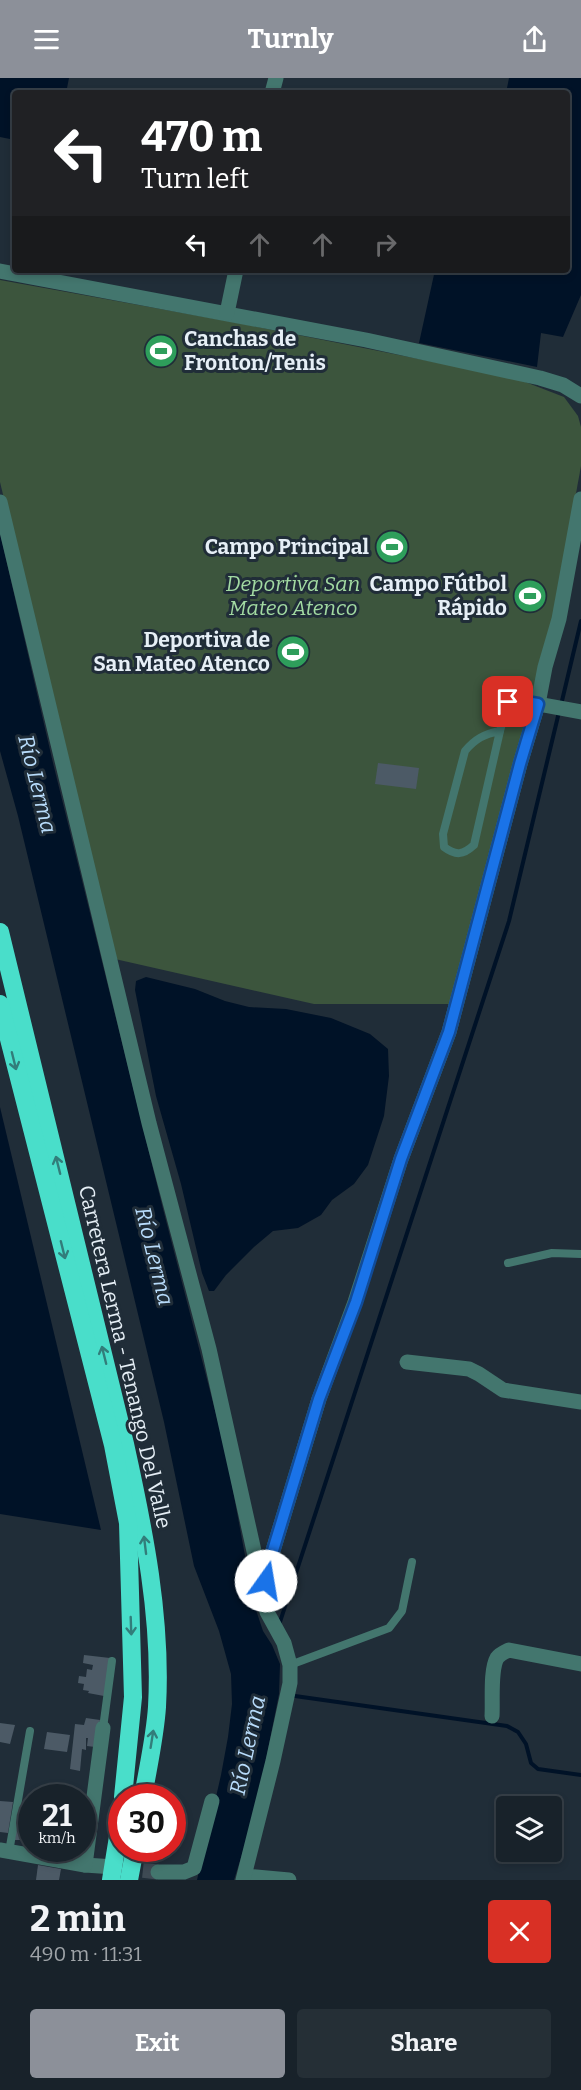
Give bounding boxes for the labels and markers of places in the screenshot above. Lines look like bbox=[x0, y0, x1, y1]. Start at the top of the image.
place label: Canchas de Fronton/Tenis bbox=[184, 326, 326, 376]
sports icon: Canchas de Fronton/Tenis bbox=[143, 333, 179, 369]
sports icon: Campo Principal bbox=[374, 529, 410, 565]
place label: Campo Principal bbox=[205, 534, 369, 560]
place label: Campo Fútbol Rápido bbox=[370, 571, 507, 621]
sports icon: Campo Fútbol Rápido bbox=[512, 578, 548, 614]
place label: Deportiva de San Mateo Atenco bbox=[93, 627, 270, 677]
sports icon: Deportiva de San Mateo Atenco bbox=[275, 634, 311, 670]
pin bbox=[482, 676, 533, 727]

